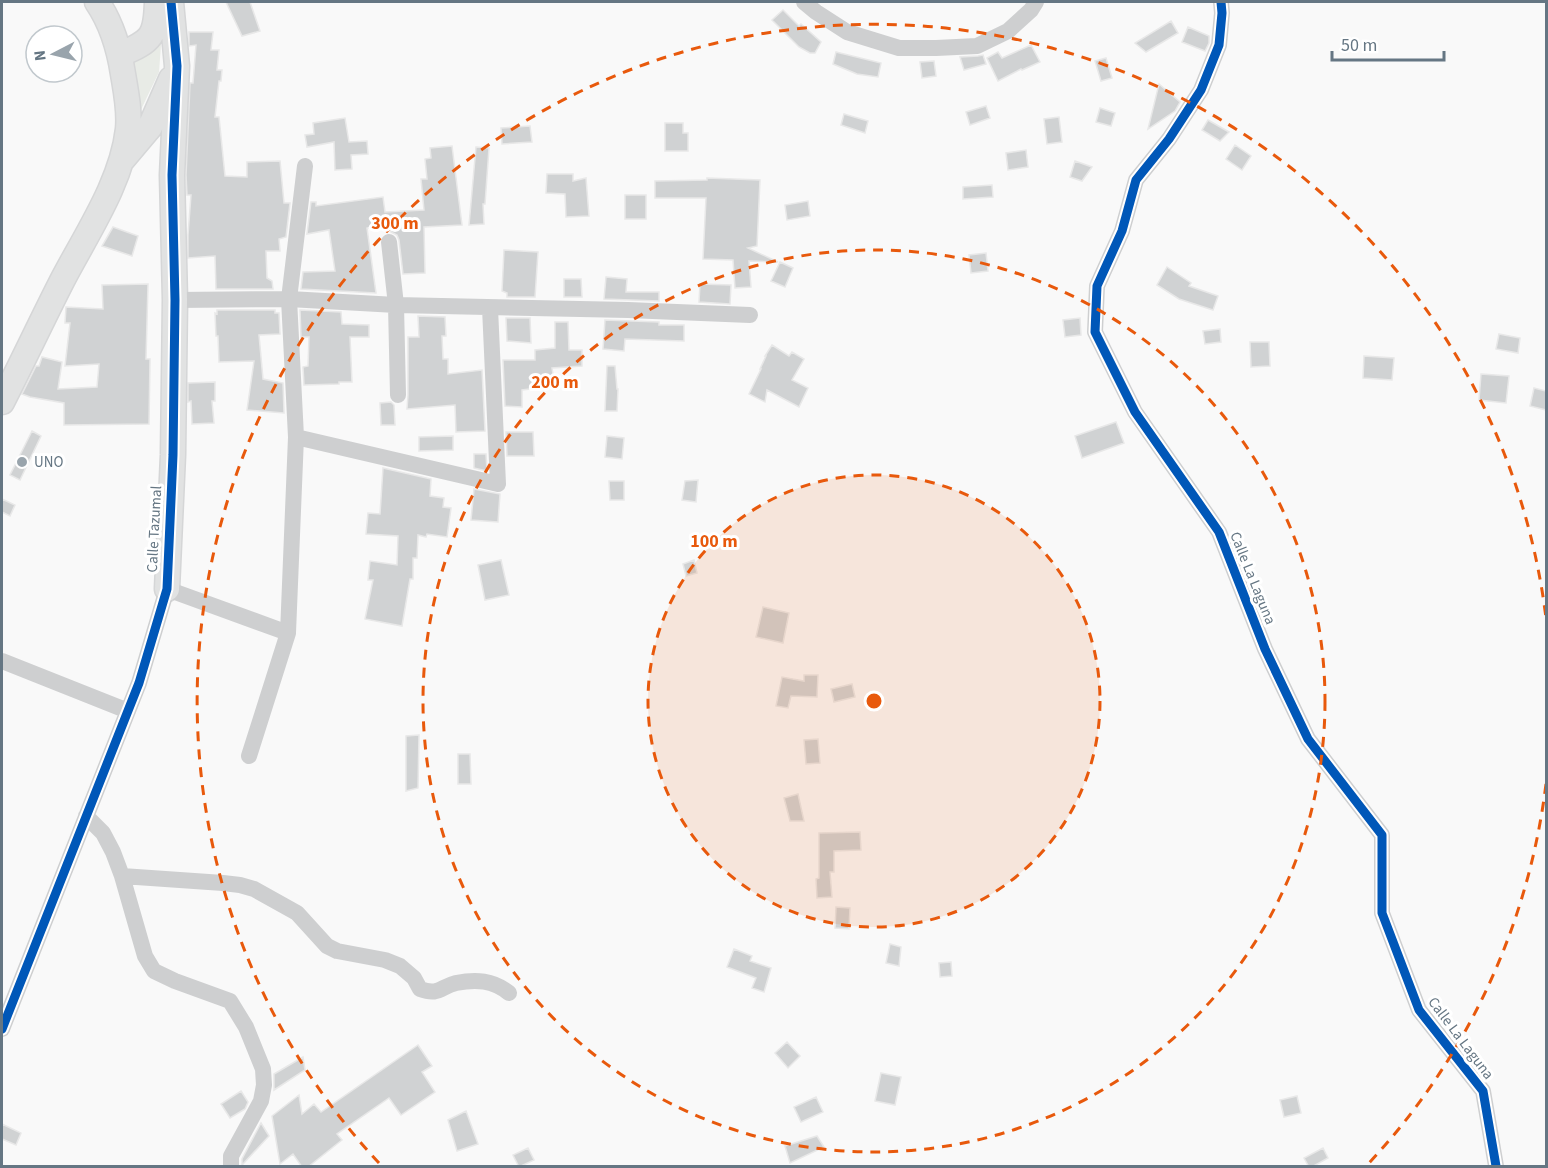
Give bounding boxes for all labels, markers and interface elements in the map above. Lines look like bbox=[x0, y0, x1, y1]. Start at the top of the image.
north arrow bbox=[24, 24, 84, 84]
scale bar bbox=[1332, 24, 1444, 62]
text: 50 m bbox=[1341, 33, 1377, 58]
text: N bbox=[29, 49, 52, 62]
text: 300 m bbox=[371, 211, 419, 236]
text: 200 m bbox=[531, 370, 579, 395]
place label: UNO bbox=[34, 452, 63, 473]
marker: UNO bbox=[15, 455, 29, 469]
street label: Calle Tazumal bbox=[142, 485, 167, 573]
text: 100 m bbox=[690, 529, 738, 554]
street label: Calle La Laguna bbox=[1224, 529, 1281, 628]
centre of rings bbox=[864, 691, 884, 711]
street label: Calle La Laguna bbox=[1423, 993, 1499, 1084]

